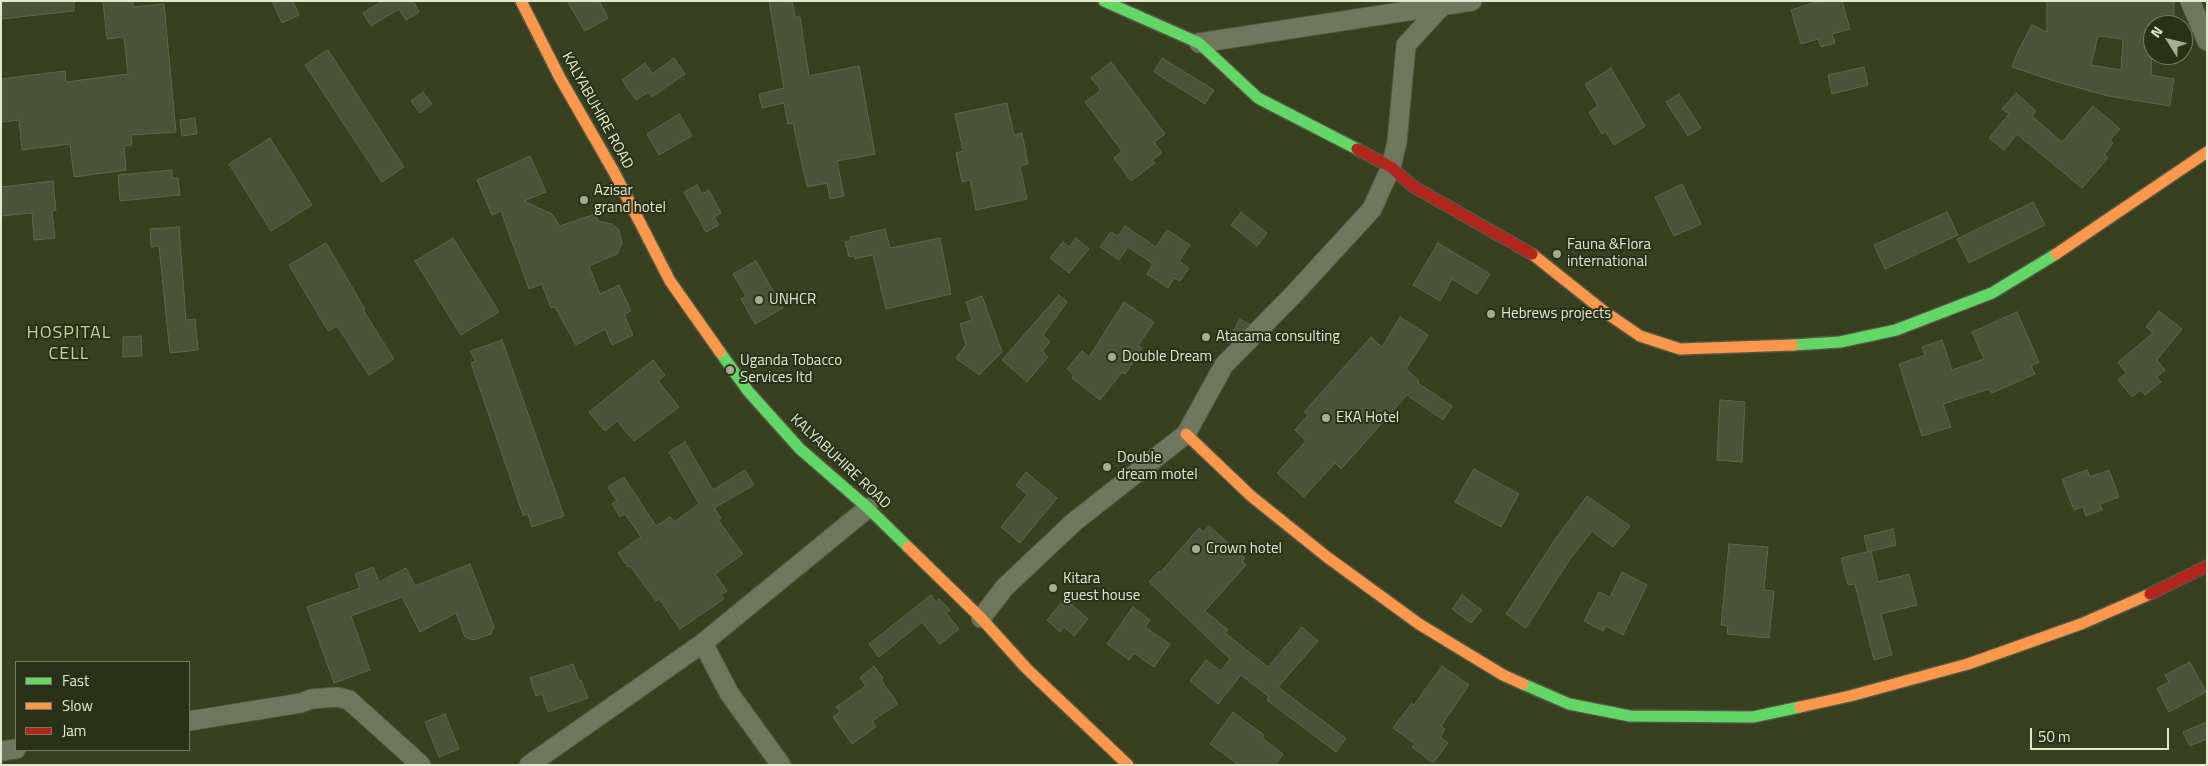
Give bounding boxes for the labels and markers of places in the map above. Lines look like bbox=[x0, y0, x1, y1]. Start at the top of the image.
place label: Azisar grand hotel bbox=[594, 182, 666, 217]
marker: Azisar grand hotel bbox=[578, 194, 590, 206]
place label: Fauna &Flora international bbox=[1567, 236, 1651, 271]
marker: Fauna &Flora international bbox=[1551, 248, 1563, 260]
place label: UNHCR bbox=[769, 291, 816, 309]
marker: UNHCR bbox=[753, 294, 765, 306]
place label: Hebrews projects bbox=[1501, 305, 1611, 323]
marker: Hebrews projects bbox=[1485, 308, 1497, 320]
place label: Atacama consulting bbox=[1216, 328, 1340, 346]
marker: Atacama consulting bbox=[1200, 331, 1212, 343]
place label: Double Dream bbox=[1122, 348, 1212, 366]
marker: Double Dream bbox=[1106, 351, 1118, 363]
place label: Uganda Tobacco Services ltd bbox=[740, 352, 842, 387]
marker: Uganda Tobacco Services ltd bbox=[724, 364, 736, 376]
place label: EKA Hotel bbox=[1336, 409, 1399, 427]
marker: EKA Hotel bbox=[1320, 412, 1332, 424]
place label: Double dream motel bbox=[1117, 449, 1198, 484]
marker: Double dream motel bbox=[1101, 461, 1113, 473]
place label: Crown hotel bbox=[1206, 540, 1282, 558]
marker: Crown hotel bbox=[1190, 543, 1202, 555]
place label: Kitara guest house bbox=[1063, 570, 1140, 605]
marker: Kitara guest house bbox=[1047, 582, 1059, 594]

